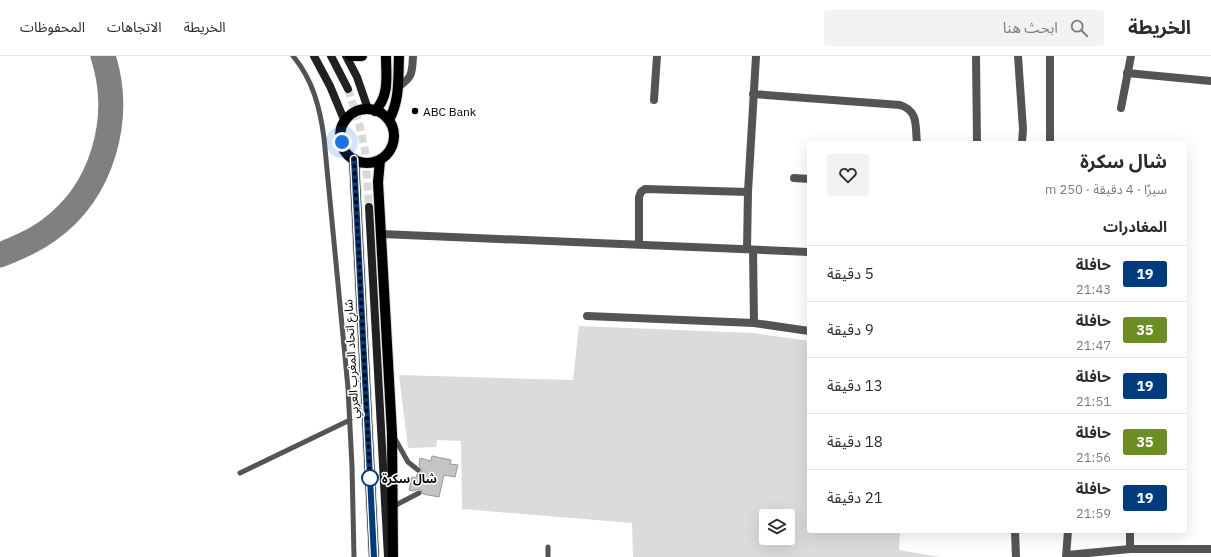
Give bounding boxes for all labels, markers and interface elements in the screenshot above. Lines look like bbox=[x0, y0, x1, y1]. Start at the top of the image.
search box bbox=[824, 10, 1104, 46]
text: الخريطة bbox=[1128, 15, 1191, 39]
icon: search bbox=[1068, 17, 1090, 39]
text: المحفوظات bbox=[20, 18, 85, 36]
text: الاتجاهات bbox=[107, 18, 162, 36]
text: الخريطة bbox=[184, 18, 226, 36]
text: ابحث هنا bbox=[1003, 18, 1058, 37]
place label: ABC Bank bbox=[423, 104, 477, 119]
marker: ABC Bank bbox=[410, 106, 420, 116]
your location bbox=[332, 132, 352, 152]
text: شال سكرة bbox=[1080, 149, 1167, 173]
button: heart bbox=[827, 154, 869, 196]
text: سيرًا · 4 دقيقة · 250 m bbox=[1045, 181, 1167, 198]
text: المغادرات bbox=[1103, 217, 1167, 236]
text: حافلة bbox=[1076, 255, 1111, 274]
text: 5 دقيقة bbox=[827, 264, 874, 283]
text: 19 bbox=[1137, 265, 1153, 283]
text: 21:43 bbox=[1076, 281, 1111, 298]
street label: شارع اتحاد المغرب العربي bbox=[340, 299, 364, 419]
text: حافلة bbox=[1076, 311, 1111, 330]
text: 9 دقيقة bbox=[827, 320, 874, 339]
text: 35 bbox=[1137, 321, 1153, 339]
text: 21:47 bbox=[1076, 337, 1111, 354]
text: حافلة bbox=[1076, 367, 1111, 386]
text: 13 دقيقة bbox=[827, 376, 883, 395]
text: 19 bbox=[1137, 377, 1153, 395]
text: 21:51 bbox=[1076, 393, 1111, 410]
text: حافلة bbox=[1076, 423, 1111, 442]
text: 18 دقيقة bbox=[827, 432, 883, 451]
text: 35 bbox=[1137, 433, 1153, 451]
text: 21:56 bbox=[1076, 449, 1111, 466]
marker: شال سكرة bbox=[361, 469, 379, 487]
place label: شال سكرة bbox=[382, 471, 437, 486]
text: حافلة bbox=[1076, 479, 1111, 498]
text: 21 دقيقة bbox=[827, 488, 883, 507]
text: 19 bbox=[1137, 489, 1153, 507]
text: 21:59 bbox=[1076, 505, 1111, 522]
map controls bbox=[759, 509, 795, 545]
button: layers bbox=[759, 509, 795, 545]

